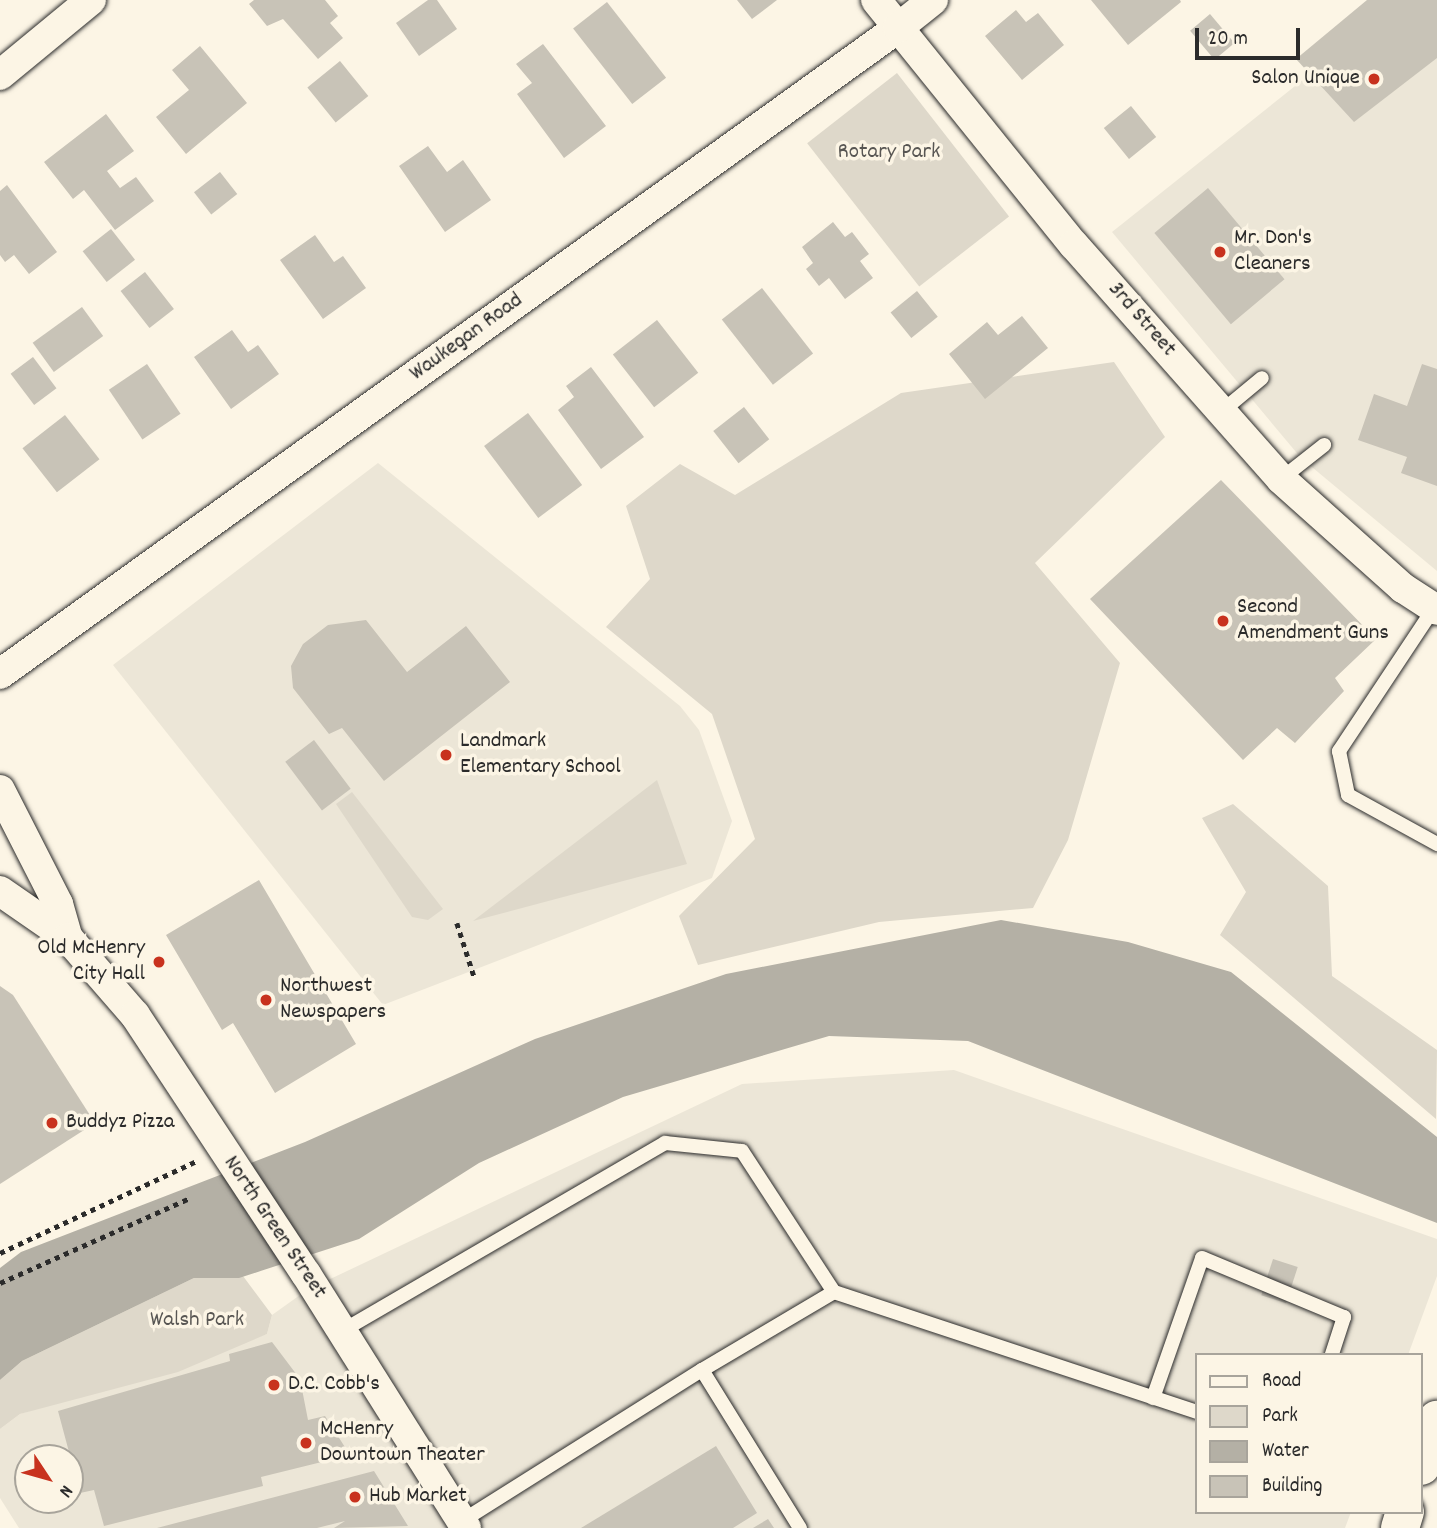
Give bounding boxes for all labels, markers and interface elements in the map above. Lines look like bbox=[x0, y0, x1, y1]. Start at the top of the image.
scale bar bbox=[1199, 14, 1304, 58]
text: 20 m bbox=[1208, 25, 1248, 55]
place label: Salon Unique bbox=[1251, 65, 1360, 93]
marker: Salon Unique bbox=[1366, 71, 1382, 87]
park label: Rotary Park bbox=[837, 139, 941, 167]
place label: Mr. Don's Cleaners bbox=[1234, 225, 1312, 279]
marker: Mr. Don's Cleaners bbox=[1212, 244, 1228, 260]
street label: 3rd Street bbox=[1101, 277, 1181, 363]
street label: Waukegan Road bbox=[405, 288, 529, 388]
place label: Second Amendment Guns bbox=[1237, 594, 1389, 648]
marker: Second Amendment Guns bbox=[1215, 613, 1231, 629]
place label: Landmark Elementary School bbox=[460, 728, 621, 782]
marker: Landmark Elementary School bbox=[438, 747, 454, 763]
place label: Old McHenry City Hall bbox=[37, 935, 145, 989]
marker: Old McHenry City Hall bbox=[151, 954, 167, 970]
place label: Northwest Newspapers bbox=[280, 973, 386, 1027]
marker: Northwest Newspapers bbox=[258, 992, 274, 1008]
place label: Buddyz Pizza bbox=[66, 1109, 175, 1137]
marker: Buddyz Pizza bbox=[44, 1115, 60, 1131]
street label: North Green Street bbox=[216, 1151, 332, 1305]
park label: Walsh Park bbox=[150, 1307, 244, 1335]
legend bbox=[1196, 1353, 1423, 1514]
text: Road bbox=[1262, 1367, 1301, 1397]
place label: D.C. Cobb's bbox=[288, 1371, 380, 1399]
marker: D.C. Cobb's bbox=[266, 1377, 282, 1393]
text: Park bbox=[1262, 1402, 1298, 1432]
place label: McHenry Downtown Theater bbox=[320, 1416, 485, 1470]
marker: McHenry Downtown Theater bbox=[298, 1435, 314, 1451]
text: Water bbox=[1262, 1437, 1309, 1467]
north arrow bbox=[14, 1444, 84, 1514]
text: Building bbox=[1262, 1472, 1322, 1502]
text: N bbox=[51, 1479, 78, 1502]
place label: Hub Market bbox=[369, 1483, 467, 1511]
marker: Hub Market bbox=[347, 1489, 363, 1505]

